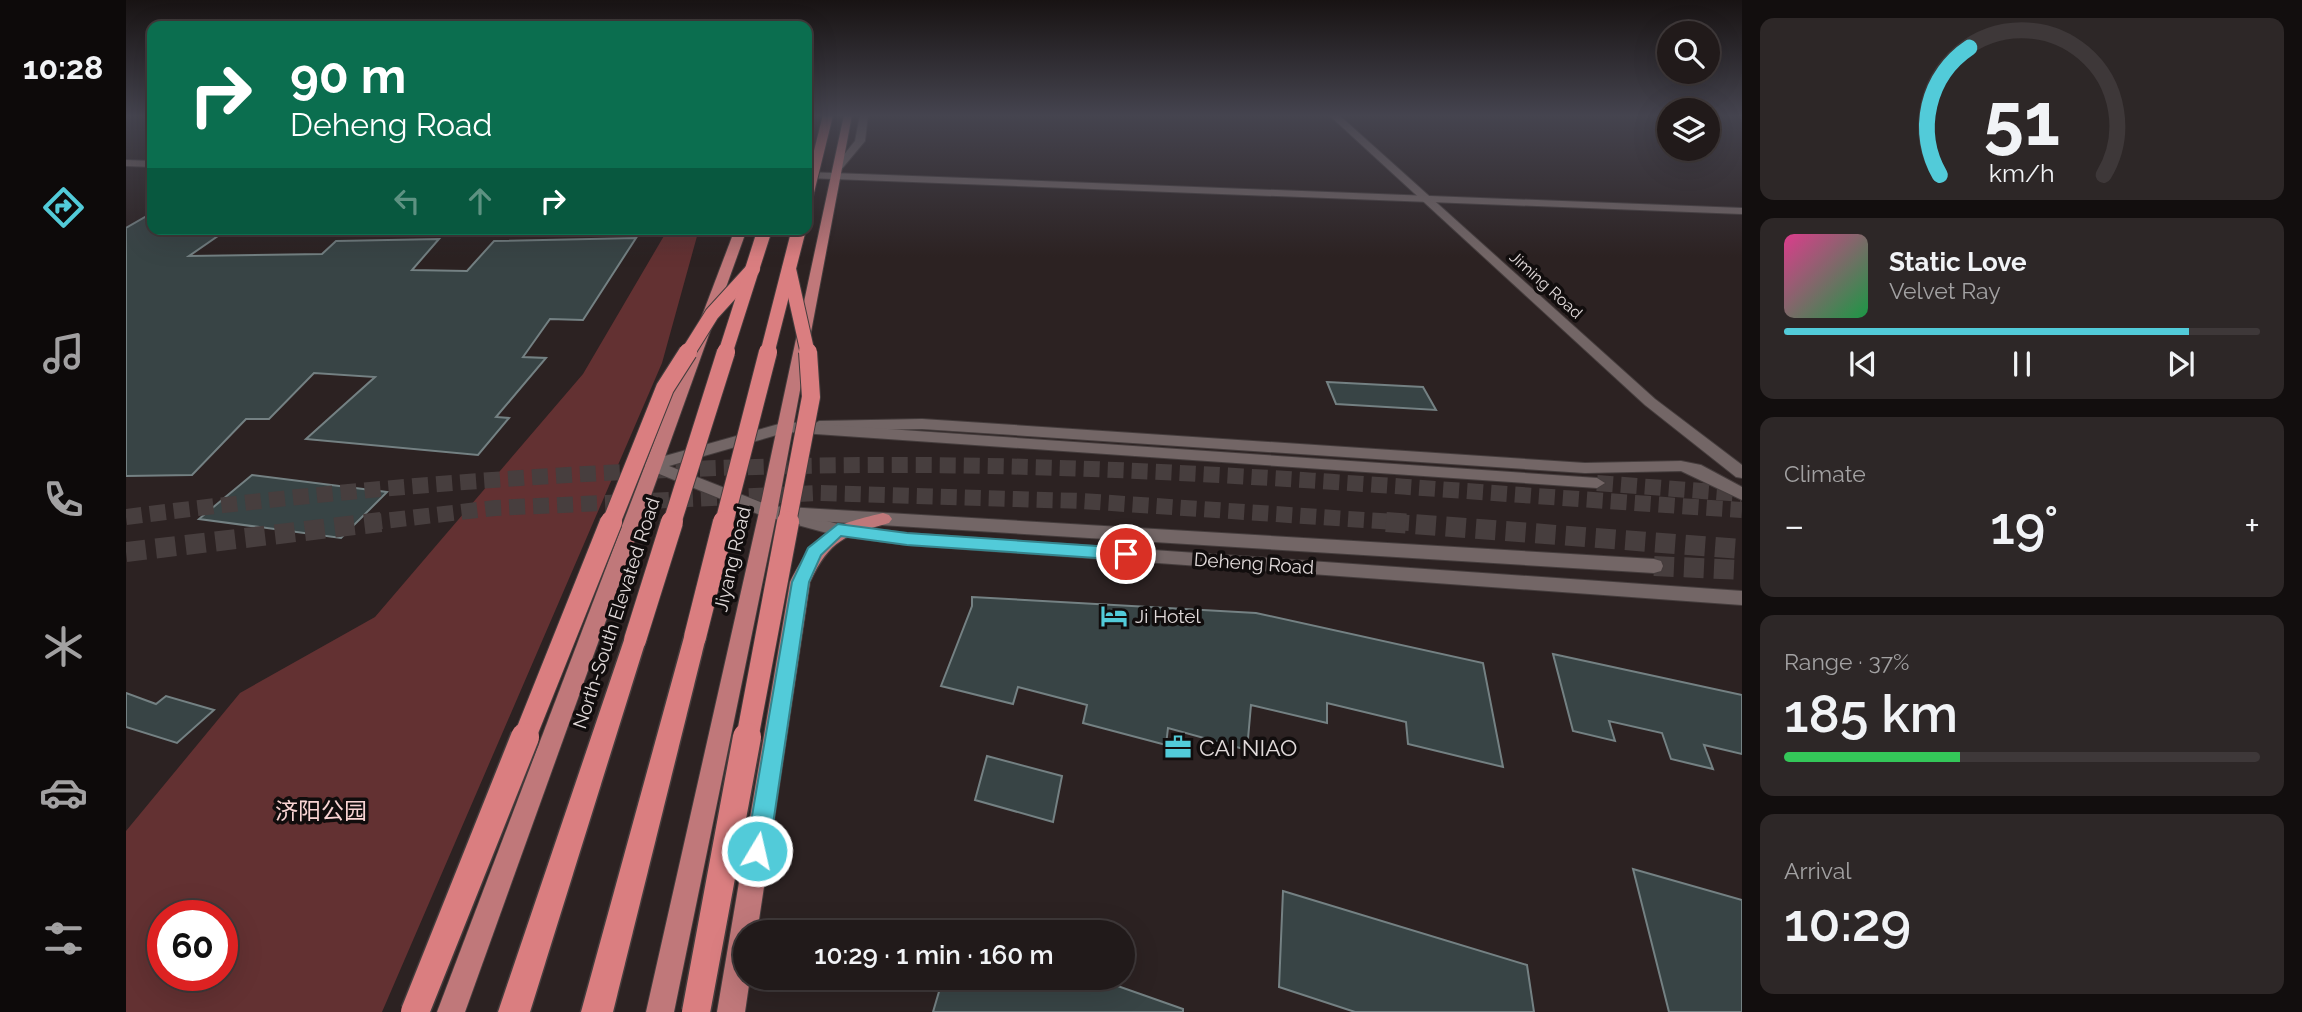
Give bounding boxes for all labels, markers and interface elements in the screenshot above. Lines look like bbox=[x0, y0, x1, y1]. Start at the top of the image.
map controls bbox=[1657, 21, 1720, 161]
button: search bbox=[1657, 21, 1720, 84]
text: 90 m bbox=[290, 47, 406, 104]
text: 10:28 bbox=[23, 49, 103, 86]
icon: right bbox=[175, 49, 266, 140]
text: 51 bbox=[1984, 77, 2060, 162]
button: layers bbox=[1657, 98, 1720, 161]
text: Deheng Road bbox=[290, 106, 492, 143]
text: km/h bbox=[1989, 158, 2055, 188]
icon: left bbox=[388, 182, 426, 220]
icon: ahead bbox=[461, 182, 499, 220]
icon: right bbox=[534, 182, 572, 220]
icon: directions bbox=[39, 183, 88, 232]
street label: Jiming Road bbox=[1506, 247, 1586, 323]
text: Static Love bbox=[1889, 247, 2027, 277]
text: Velvet Ray bbox=[1889, 277, 2001, 304]
icon: music bbox=[39, 329, 88, 378]
icon: previous bbox=[1844, 345, 1882, 383]
icon: pause bbox=[2003, 345, 2041, 383]
icon: next bbox=[2162, 345, 2200, 383]
text: Climate bbox=[1784, 460, 1866, 487]
icon: phone bbox=[39, 475, 88, 524]
street label: North-South Elevated Road bbox=[568, 495, 664, 731]
text: 19° bbox=[1990, 495, 2058, 556]
text: − bbox=[1784, 503, 1804, 548]
text: + bbox=[2244, 503, 2260, 548]
street label: Jiyang Road bbox=[709, 504, 755, 614]
pin bbox=[1096, 524, 1156, 584]
icon: arrive bbox=[1107, 535, 1145, 573]
street label: Deheng Road bbox=[1193, 548, 1315, 578]
hotel icon: Ji Hotel bbox=[1099, 601, 1129, 631]
place label: Ji Hotel bbox=[1135, 605, 1201, 627]
icon: climate bbox=[39, 622, 88, 671]
text: Range · 37% bbox=[1784, 648, 1909, 675]
text: 185 km bbox=[1784, 683, 1958, 744]
office icon: CAI NIAO bbox=[1163, 732, 1193, 762]
place label: CAI NIAO bbox=[1199, 734, 1297, 761]
icon: car bbox=[39, 768, 88, 817]
park label: 济阳公园 bbox=[275, 797, 367, 824]
position arrow bbox=[720, 814, 794, 888]
text: Arrival bbox=[1784, 857, 1851, 884]
text: 10:29 bbox=[1784, 892, 1911, 953]
speed limit sign: 60 bbox=[147, 900, 238, 991]
icon: filters bbox=[39, 914, 88, 963]
text: 10:29 · 1 min · 160 m bbox=[814, 940, 1054, 970]

